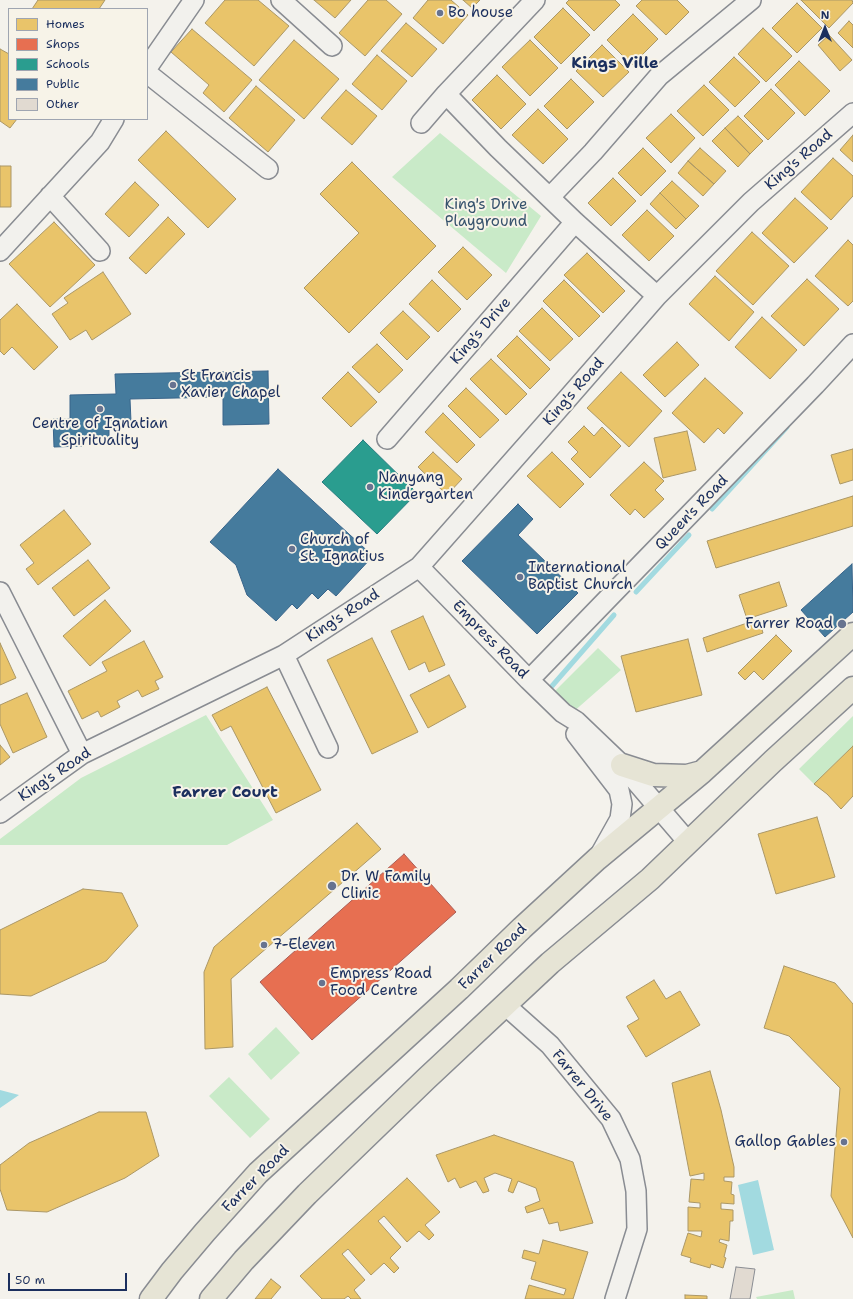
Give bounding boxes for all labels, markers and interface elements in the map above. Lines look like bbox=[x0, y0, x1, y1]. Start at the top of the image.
place label: Bo house bbox=[448, 4, 513, 22]
legend bbox=[8, 8, 148, 120]
marker: Bo house bbox=[435, 8, 445, 18]
north arrow bbox=[805, 8, 845, 48]
text: N bbox=[821, 8, 829, 23]
text: Homes bbox=[46, 16, 85, 32]
text: Shops bbox=[46, 36, 80, 52]
district label: Kings Ville bbox=[571, 54, 659, 74]
text: Schools bbox=[46, 56, 90, 72]
text: Public bbox=[46, 76, 80, 92]
text: Other bbox=[46, 96, 79, 112]
street label: King's Road bbox=[761, 126, 837, 194]
park label: King's Drive Playground bbox=[444, 196, 528, 231]
street label: King's Drive bbox=[447, 294, 515, 368]
street label: King's Road bbox=[540, 354, 608, 430]
place label: St Francis Xavier Chapel bbox=[181, 367, 280, 402]
marker: St Francis Xavier Chapel bbox=[168, 380, 178, 390]
marker: Centre of Ignatian Spirituality bbox=[95, 404, 105, 414]
place label: Centre of Ignatian Spirituality bbox=[32, 415, 168, 450]
place label: Nanyang Kindergarten bbox=[378, 469, 473, 504]
street label: Queen's Road bbox=[652, 472, 732, 554]
marker: Nanyang Kindergarten bbox=[365, 482, 375, 492]
place label: Church of St. Ignatius bbox=[300, 531, 385, 566]
marker: Church of St. Ignatius bbox=[287, 544, 297, 554]
place label: International Baptist Church bbox=[528, 559, 633, 594]
marker: International Baptist Church bbox=[515, 572, 525, 582]
street label: King's Road bbox=[303, 586, 383, 646]
street label: Empress Road bbox=[448, 597, 532, 683]
place label: Farrer Road bbox=[745, 615, 833, 633]
marker: Farrer Road bbox=[836, 618, 848, 630]
street label: King's Road bbox=[15, 744, 95, 806]
district label: Farrer Court bbox=[172, 783, 278, 803]
place label: Dr. W Family Clinic bbox=[341, 868, 431, 903]
marker: Dr. W Family Clinic bbox=[326, 880, 338, 892]
street label: Farrer Road bbox=[455, 920, 531, 994]
place label: 7-Eleven bbox=[272, 936, 335, 954]
marker: 7-Eleven bbox=[259, 940, 269, 950]
place label: Empress Road Food Centre bbox=[330, 965, 432, 1000]
marker: Empress Road Food Centre bbox=[317, 978, 327, 988]
street label: Farrer Drive bbox=[548, 1047, 616, 1125]
place label: Gallop Gables bbox=[734, 1133, 836, 1151]
marker: Gallop Gables bbox=[839, 1137, 849, 1147]
street label: Farrer Road bbox=[219, 1142, 293, 1216]
scale bar bbox=[10, 1265, 129, 1291]
text: 50 m bbox=[15, 1272, 45, 1288]

